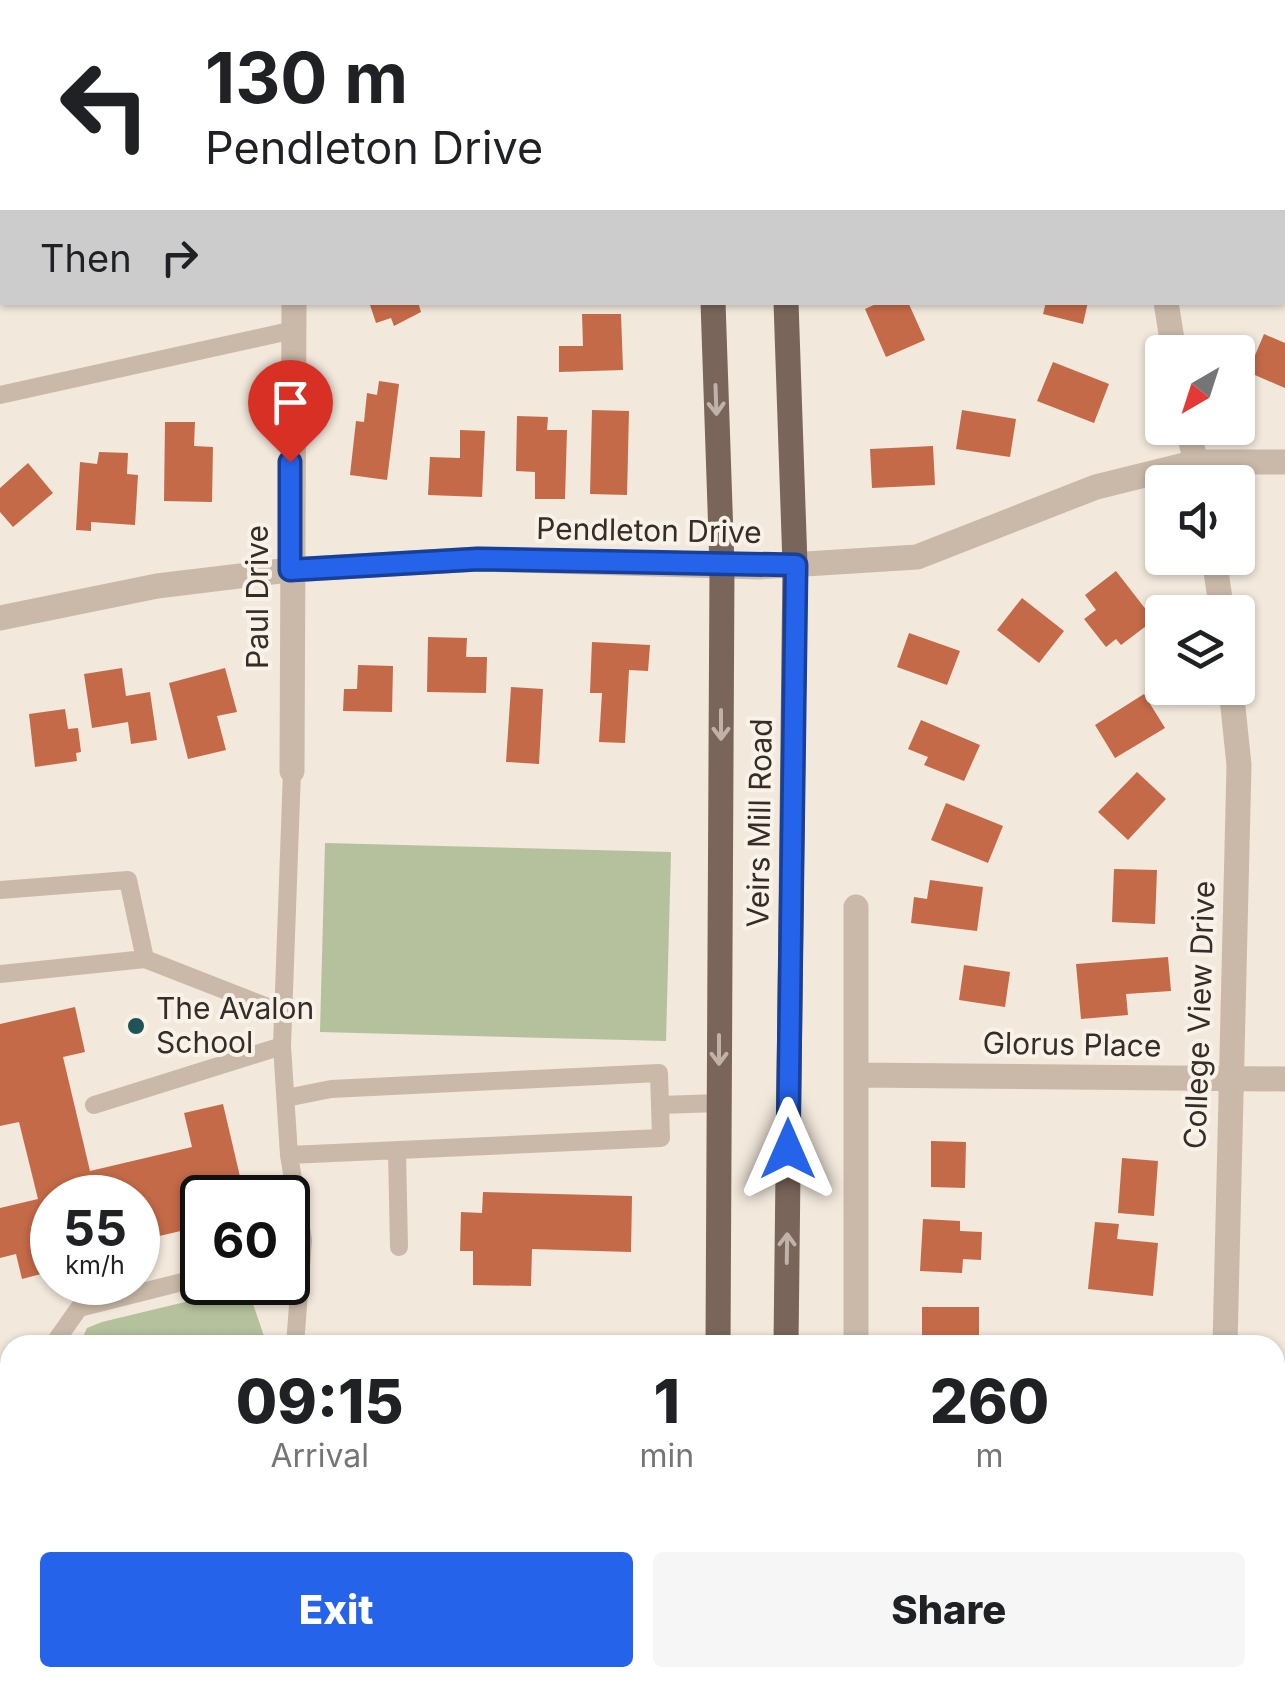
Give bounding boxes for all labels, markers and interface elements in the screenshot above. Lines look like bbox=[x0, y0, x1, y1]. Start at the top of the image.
text: 130 m bbox=[205, 35, 408, 120]
icon: left bbox=[40, 40, 170, 170]
text: Pendleton Drive bbox=[205, 120, 543, 175]
icon: right bbox=[152, 230, 207, 285]
text: Then bbox=[40, 235, 132, 281]
north arrow bbox=[1145, 335, 1255, 445]
map controls bbox=[1145, 335, 1255, 705]
pin bbox=[248, 360, 333, 463]
icon: arrive bbox=[263, 375, 318, 430]
one-way arrow bbox=[707, 383, 726, 415]
button: sound bbox=[1145, 465, 1255, 575]
street label: Pendleton Drive bbox=[536, 510, 762, 550]
street label: Paul Drive bbox=[239, 525, 275, 669]
button: layers bbox=[1145, 595, 1255, 705]
one-way arrow bbox=[712, 708, 730, 740]
street label: Veirs Mill Road bbox=[739, 718, 779, 928]
street label: College View Drive bbox=[1176, 880, 1222, 1150]
place label: The Avalon School bbox=[156, 990, 314, 1060]
marker: The Avalon School bbox=[125, 1015, 147, 1037]
street label: Glorus Place bbox=[982, 1024, 1162, 1064]
one-way arrow bbox=[710, 1032, 728, 1065]
position arrow bbox=[736, 1097, 840, 1201]
speed limit sign: 60 bbox=[180, 1175, 310, 1305]
text: 55 bbox=[63, 1198, 127, 1258]
one-way arrow bbox=[778, 1232, 797, 1264]
text: km/h bbox=[65, 1250, 125, 1280]
text: 09:15 bbox=[236, 1365, 404, 1437]
text: 1 bbox=[653, 1365, 680, 1437]
text: 260 bbox=[930, 1365, 1049, 1437]
text: Arrival bbox=[270, 1436, 369, 1475]
text: min bbox=[639, 1436, 694, 1475]
text: m bbox=[975, 1436, 1004, 1475]
button: Exit bbox=[40, 1552, 633, 1667]
button: Share bbox=[653, 1552, 1245, 1667]

